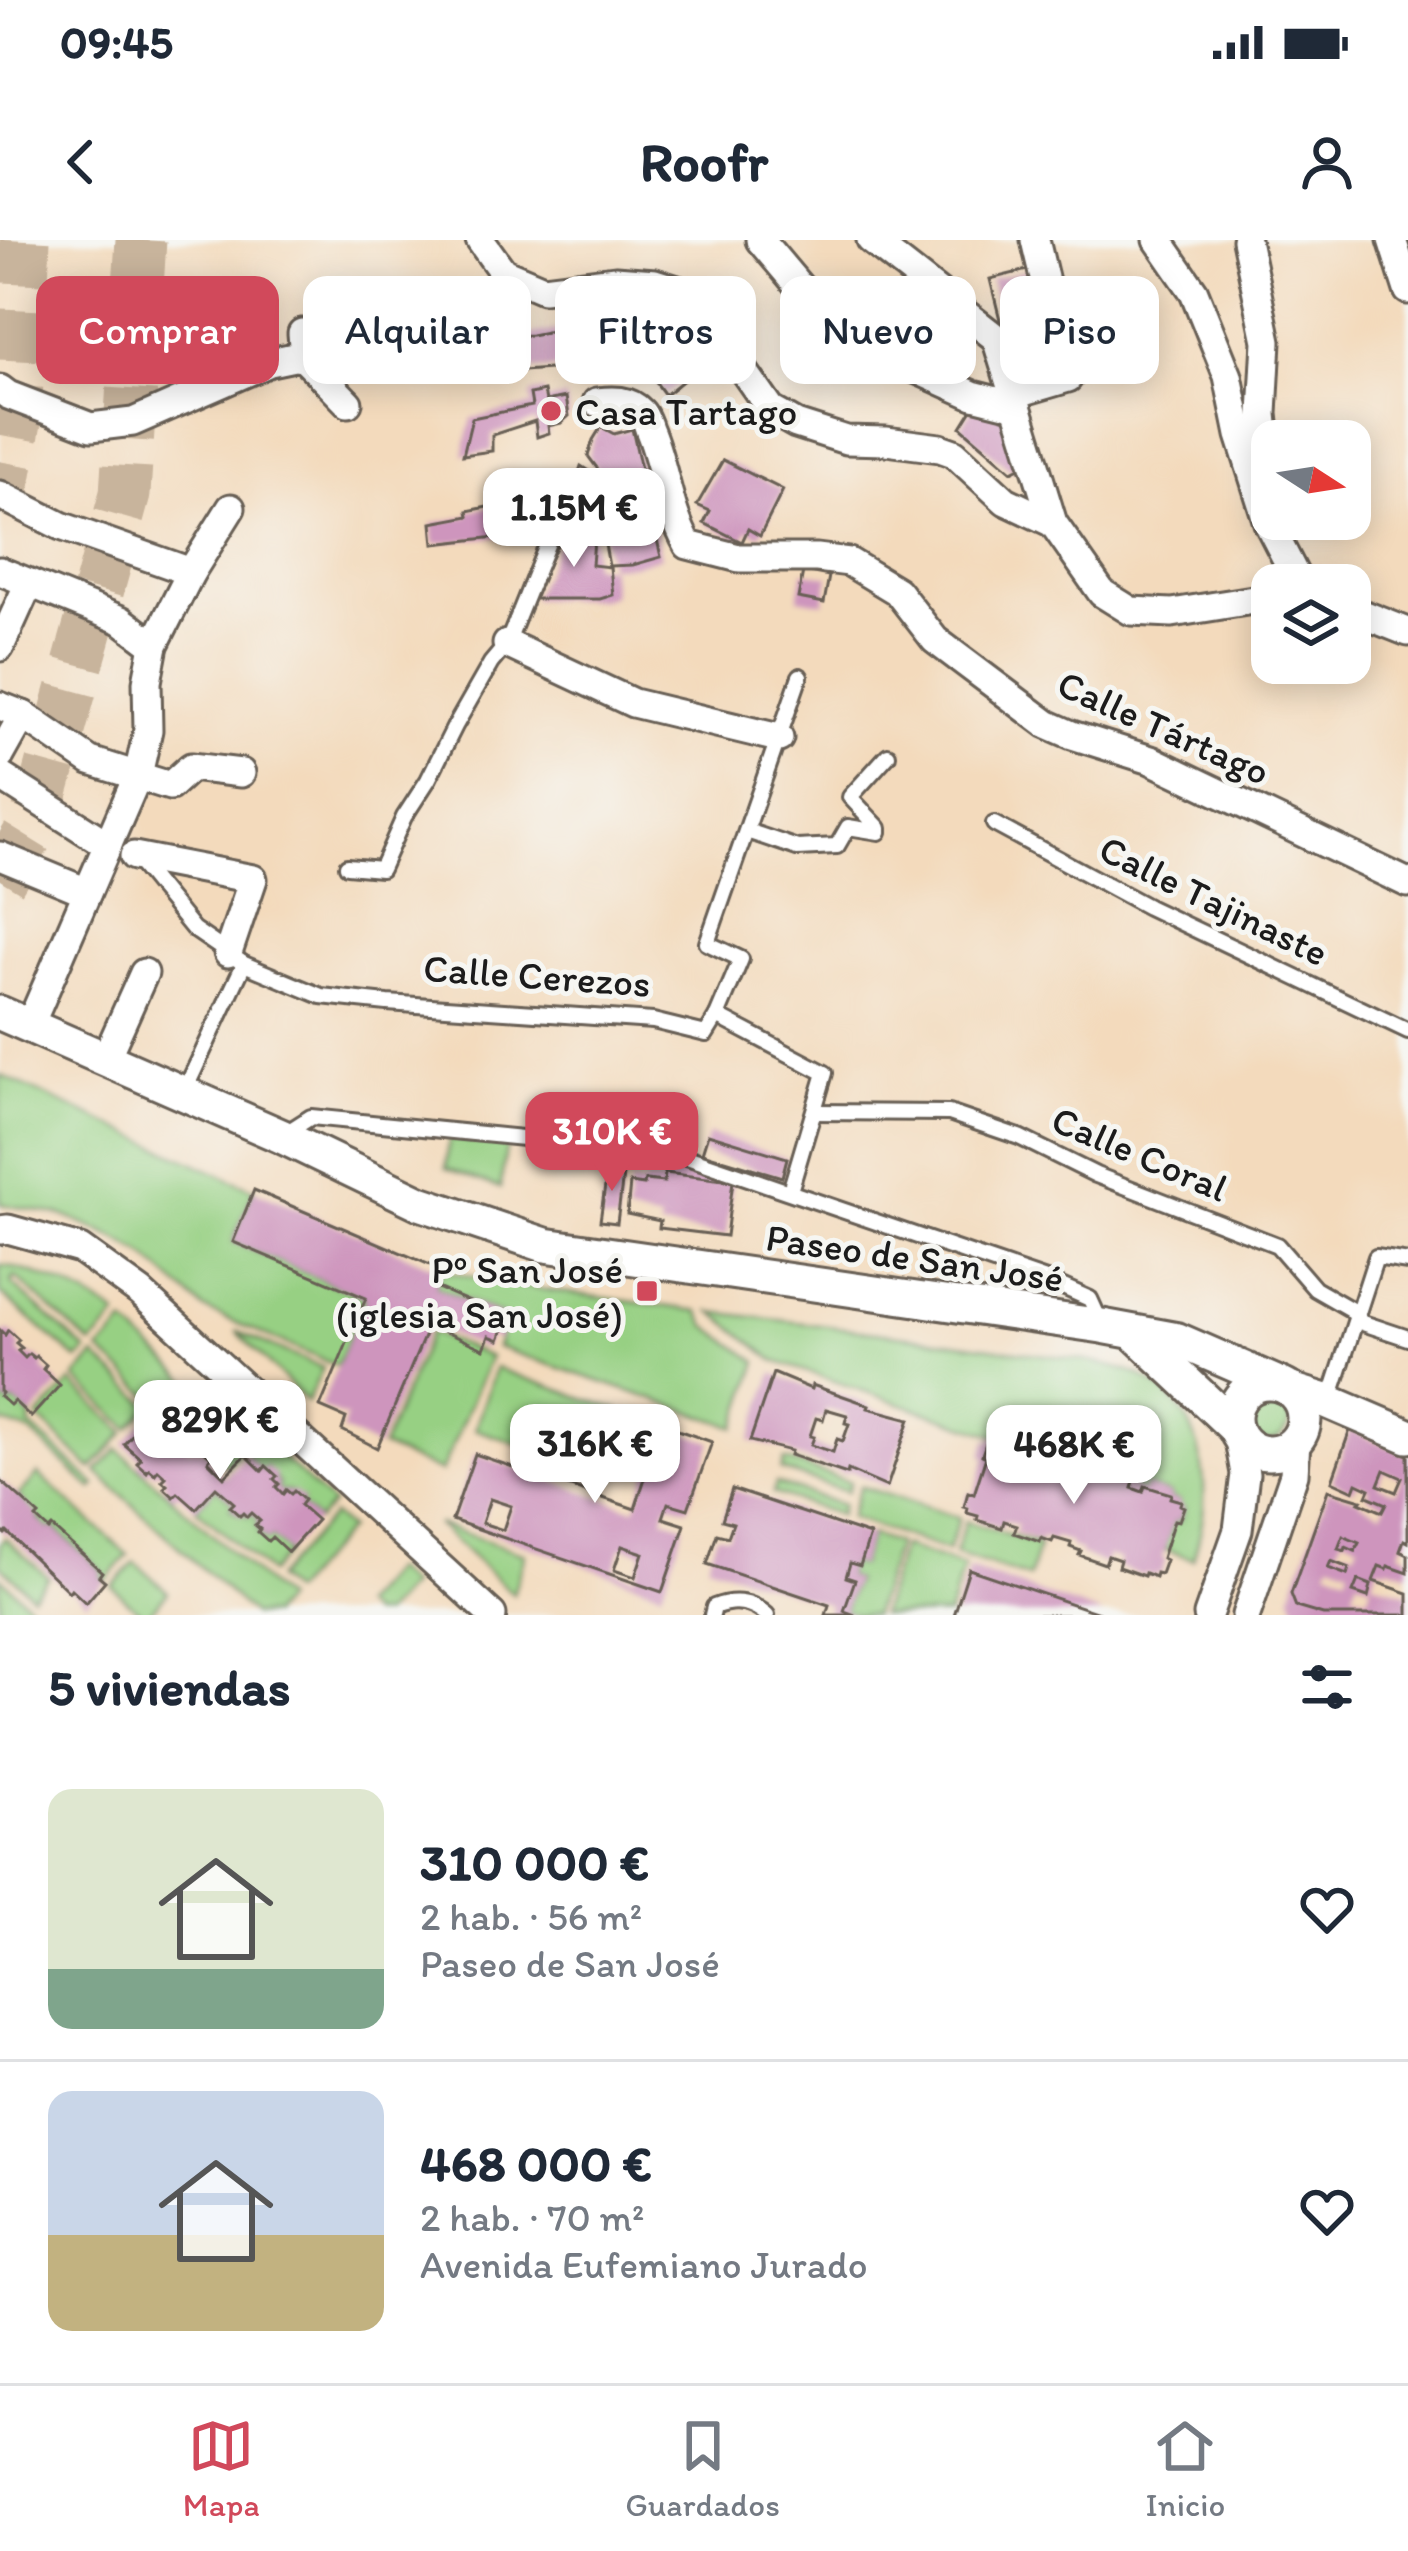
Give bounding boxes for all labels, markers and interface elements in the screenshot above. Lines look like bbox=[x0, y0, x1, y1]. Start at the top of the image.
text: 09:45 bbox=[60, 15, 173, 69]
icon: back bbox=[48, 129, 114, 195]
icon: person bbox=[1294, 129, 1360, 195]
text: Roofr bbox=[640, 130, 768, 195]
chip: Comprar bbox=[36, 276, 279, 384]
chip: Alquilar bbox=[303, 276, 531, 384]
chip: Filtros bbox=[555, 276, 756, 384]
chip: Nuevo bbox=[780, 276, 976, 384]
chip: Piso bbox=[1000, 276, 1159, 384]
place label: Casa Tartago bbox=[575, 388, 797, 435]
marker: Casa Tartago bbox=[538, 398, 564, 424]
north arrow bbox=[1251, 420, 1371, 540]
map controls bbox=[1251, 420, 1371, 684]
pin: 1.15M € bbox=[463, 468, 685, 570]
text: 1.15M € bbox=[510, 483, 638, 530]
button: layers bbox=[1251, 564, 1371, 684]
street label: Calle Tártago bbox=[1050, 660, 1277, 795]
street label: Calle Tajinaste bbox=[1092, 825, 1336, 976]
street label: Calle Cerezos bbox=[422, 944, 652, 1007]
pin: 310K € bbox=[514, 1092, 710, 1194]
street label: Calle Coral bbox=[1045, 1095, 1235, 1212]
text: 310K € bbox=[552, 1107, 672, 1154]
street label: Paseo de San José bbox=[763, 1213, 1067, 1302]
place label: Pº San José (iglesia San José) bbox=[336, 1246, 623, 1338]
marker: Pº San José (iglesia San José) bbox=[634, 1278, 660, 1304]
pin: 829K € bbox=[122, 1380, 318, 1482]
text: 829K € bbox=[161, 1395, 279, 1442]
pin: 316K € bbox=[497, 1404, 693, 1506]
pin: 468K € bbox=[976, 1405, 1172, 1507]
text: 316K € bbox=[537, 1419, 653, 1466]
text: 468K € bbox=[1013, 1420, 1135, 1467]
icon: filters bbox=[1294, 1654, 1360, 1720]
text: 5 viviendas bbox=[48, 1657, 291, 1718]
text: 310 000 € bbox=[420, 1832, 649, 1893]
icon: home bbox=[144, 1837, 288, 1981]
icon: heart bbox=[1294, 1876, 1360, 1942]
text: 2 hab. · 56 m² bbox=[420, 1893, 642, 1940]
text: Paseo de San José bbox=[420, 1940, 720, 1987]
text: 468 000 € bbox=[420, 2133, 652, 2194]
icon: home bbox=[144, 2139, 288, 2283]
icon: heart bbox=[1294, 2178, 1360, 2244]
text: 2 hab. · 70 m² bbox=[420, 2194, 644, 2241]
text: Avenida Eufemiano Jurado bbox=[420, 2241, 868, 2288]
tab: Mapa bbox=[183, 2413, 260, 2524]
tab: Guardados bbox=[625, 2413, 780, 2524]
tab: Inicio bbox=[1146, 2413, 1225, 2524]

